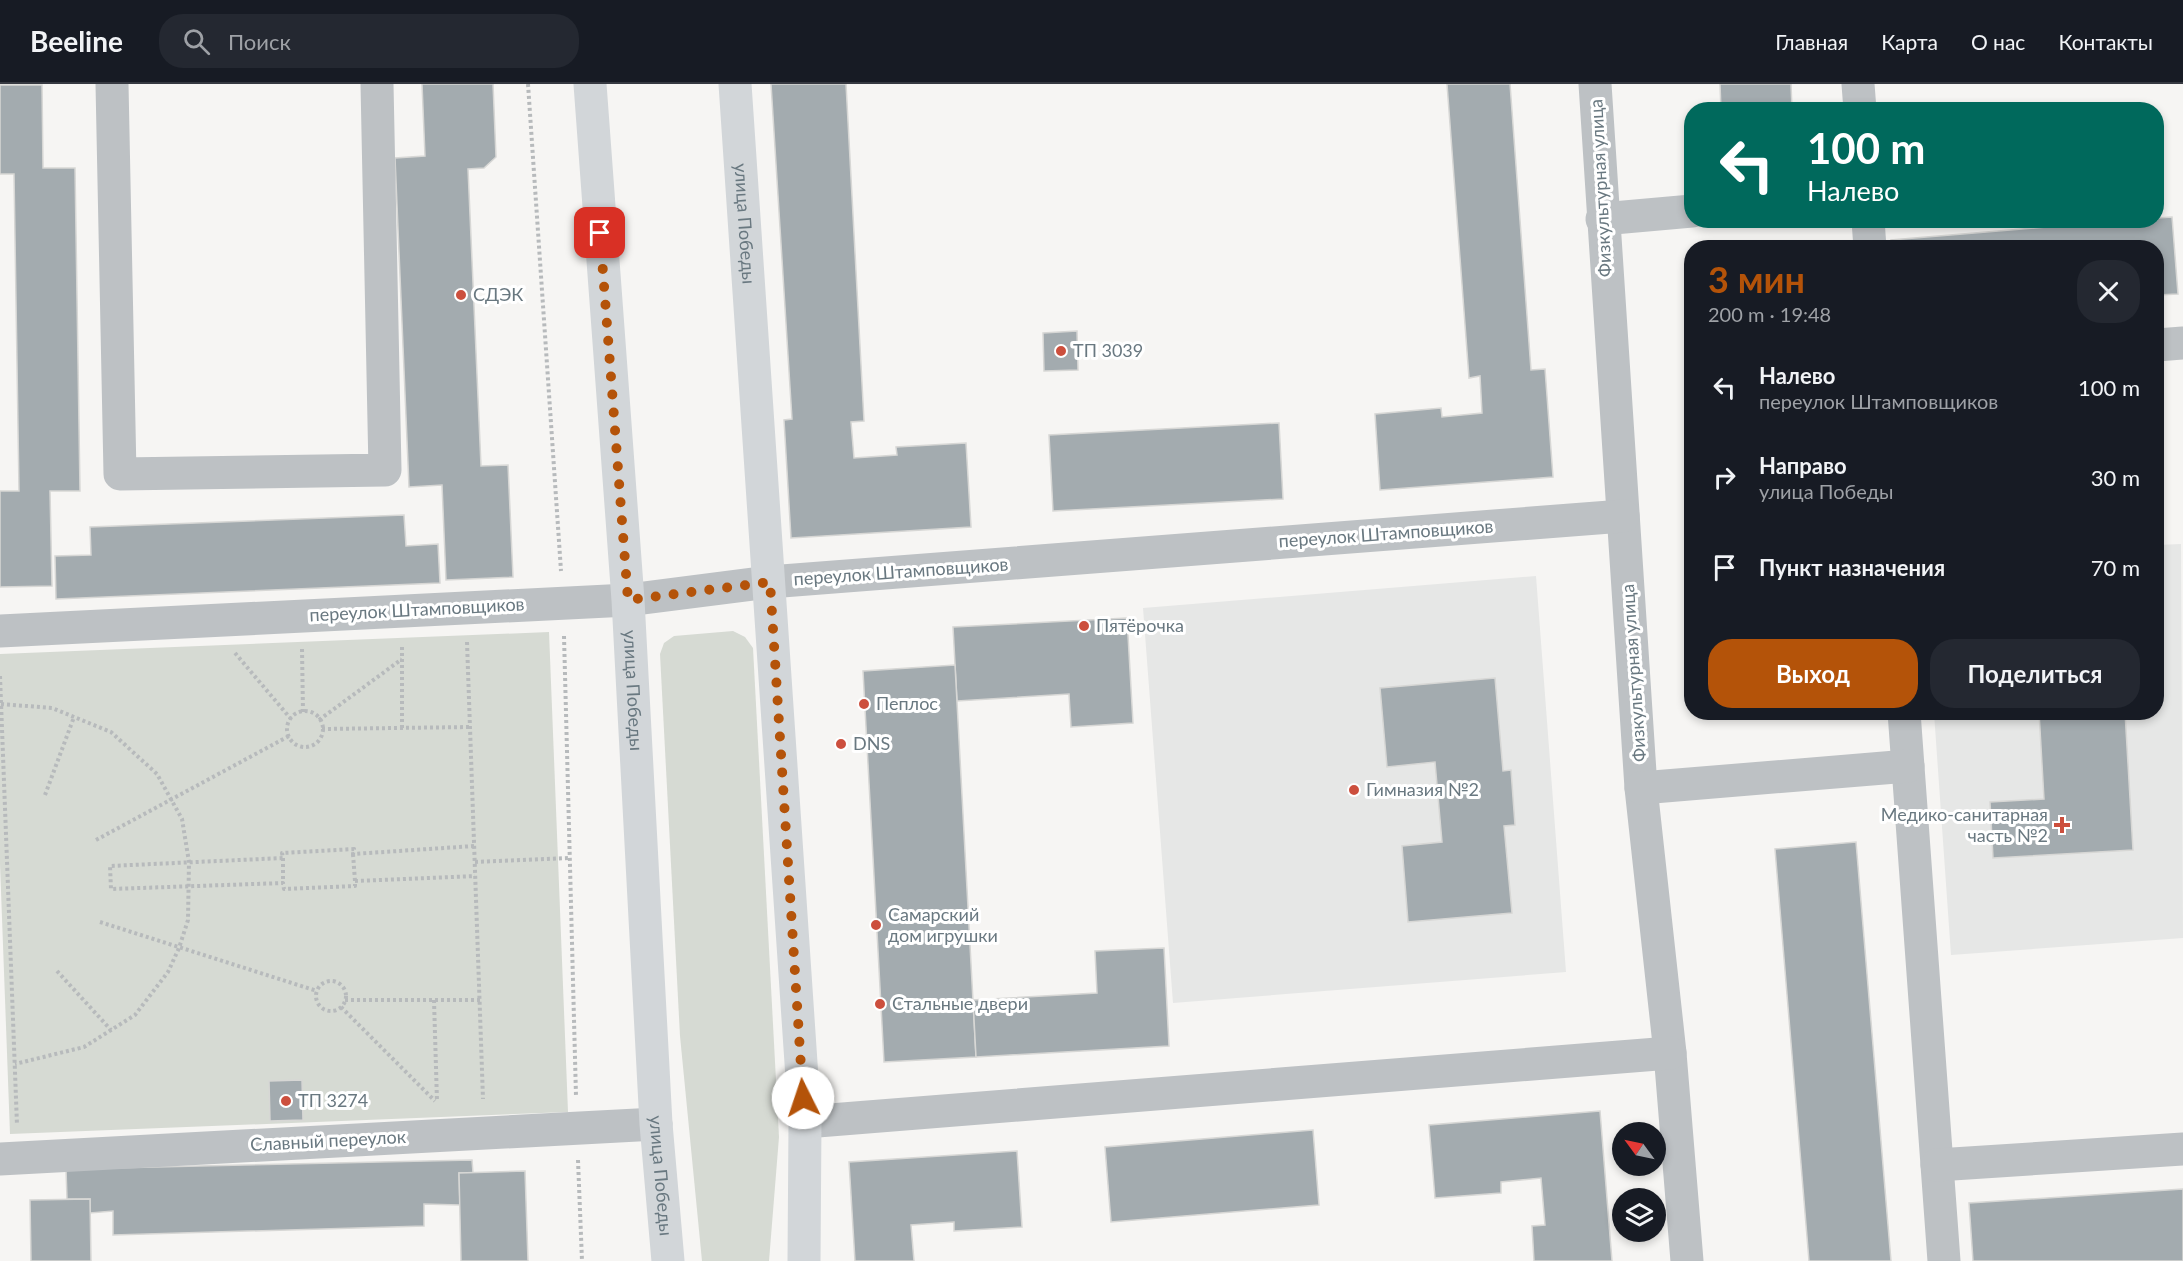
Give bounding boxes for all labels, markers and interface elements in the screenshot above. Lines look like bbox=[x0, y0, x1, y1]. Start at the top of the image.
search box bbox=[159, 14, 579, 68]
text: Beeline bbox=[30, 24, 123, 58]
icon: search bbox=[180, 25, 213, 58]
text: Поиск bbox=[228, 28, 291, 55]
text: Главная bbox=[1775, 29, 1848, 54]
text: Карта bbox=[1881, 29, 1938, 54]
text: О нас bbox=[1971, 29, 2025, 54]
text: Контакты bbox=[2058, 29, 2153, 54]
street label: Физкультурная улица bbox=[1584, 98, 1616, 278]
text: 100 m bbox=[1807, 123, 1925, 173]
icon: left bbox=[1708, 126, 1786, 204]
street label: улица Победы bbox=[730, 162, 760, 285]
text: Налево bbox=[1807, 174, 1899, 207]
pin bbox=[574, 207, 625, 258]
icon: arrive bbox=[583, 216, 616, 249]
text: 3 мин bbox=[1708, 257, 1805, 301]
button: close bbox=[2077, 260, 2140, 323]
place label: СДЭК bbox=[473, 283, 523, 305]
marker: СДЭК bbox=[454, 288, 468, 302]
text: 200 m · 19:48 bbox=[1708, 302, 1831, 326]
place label: ТП 3039 bbox=[1073, 339, 1143, 361]
marker: ТП 3039 bbox=[1054, 344, 1068, 358]
text: Налево bbox=[1759, 362, 1835, 389]
icon: left bbox=[1708, 371, 1741, 404]
text: 100 m bbox=[2078, 374, 2140, 401]
text: переулок Штамповщиков bbox=[1759, 389, 1998, 413]
text: Направо bbox=[1759, 452, 1847, 479]
icon: right bbox=[1708, 461, 1741, 494]
text: 30 m bbox=[2091, 464, 2140, 491]
text: улица Победы bbox=[1759, 479, 1893, 503]
street label: переулок Штамповщиков bbox=[1278, 515, 1494, 551]
icon: arrive bbox=[1708, 551, 1741, 584]
street label: переулок Штамповщиков bbox=[793, 553, 1009, 589]
text: Пункт назначения bbox=[1759, 554, 1945, 581]
text: 70 m bbox=[2091, 554, 2140, 581]
street label: Физкультурная улица bbox=[1616, 583, 1650, 763]
street label: переулок Штамповщиков bbox=[309, 592, 525, 626]
place label: Пятёрочка bbox=[1096, 614, 1184, 636]
marker: Пятёрочка bbox=[1077, 619, 1091, 633]
street label: улица Победы bbox=[620, 629, 648, 751]
button: Выход bbox=[1708, 639, 1918, 708]
button: Поделиться bbox=[1930, 639, 2140, 708]
place label: Пеплос bbox=[876, 692, 938, 714]
marker: Пеплос bbox=[857, 697, 871, 711]
place label: DNS bbox=[853, 732, 890, 754]
marker: DNS bbox=[834, 737, 848, 751]
place label: Гимназия №2 bbox=[1366, 778, 1479, 800]
marker: Гимназия №2 bbox=[1347, 783, 1361, 797]
place label: Медико-санитарная часть №2 bbox=[1881, 803, 2048, 846]
marker: Медико-санитарная часть №2 bbox=[2053, 816, 2071, 834]
place label: Самарский дом игрушки bbox=[888, 903, 998, 946]
marker: Самарский дом игрушки bbox=[869, 918, 883, 932]
place label: Стальные двери bbox=[892, 992, 1028, 1014]
marker: Стальные двери bbox=[873, 997, 887, 1011]
position arrow bbox=[771, 1066, 835, 1130]
place label: ТП 3274 bbox=[298, 1089, 368, 1111]
marker: ТП 3274 bbox=[279, 1094, 293, 1108]
street label: улица Победы bbox=[646, 1115, 678, 1237]
north arrow bbox=[1612, 1122, 1666, 1176]
map controls bbox=[1612, 1122, 1666, 1242]
street label: Славный переулок bbox=[249, 1125, 407, 1155]
button: layers bbox=[1612, 1188, 1666, 1242]

